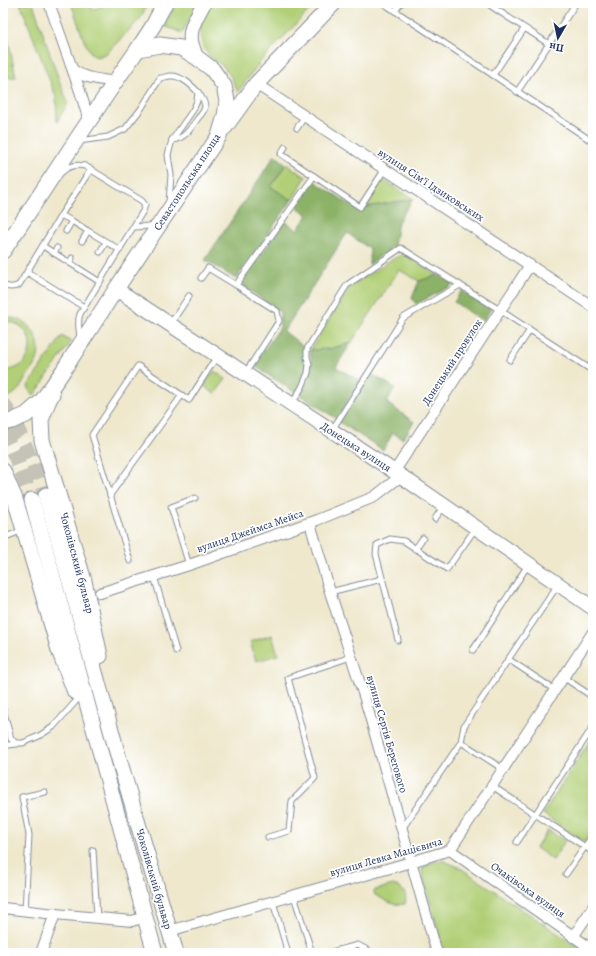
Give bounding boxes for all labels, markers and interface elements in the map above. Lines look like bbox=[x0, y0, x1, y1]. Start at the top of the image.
north arrow bbox=[538, 18, 578, 58]
text: Пн bbox=[548, 39, 565, 56]
street label: Севастопольська площа bbox=[150, 130, 225, 233]
street label: вулиця Сімʼї Ідзиковських bbox=[375, 145, 488, 225]
street label: Донецький провулок bbox=[418, 316, 486, 408]
street label: Донецька вулиця bbox=[318, 419, 394, 475]
street label: вулиця Джеймса Мейса bbox=[195, 505, 306, 556]
street label: Чоколівський бульвар bbox=[56, 511, 98, 615]
street label: вулиця Сергія Берегового bbox=[363, 673, 411, 795]
street label: Чоколівський бульвар bbox=[132, 827, 176, 931]
street label: вулиця Левка Мацієвича bbox=[328, 834, 445, 880]
street label: Очаківська вулиця bbox=[488, 859, 568, 921]

